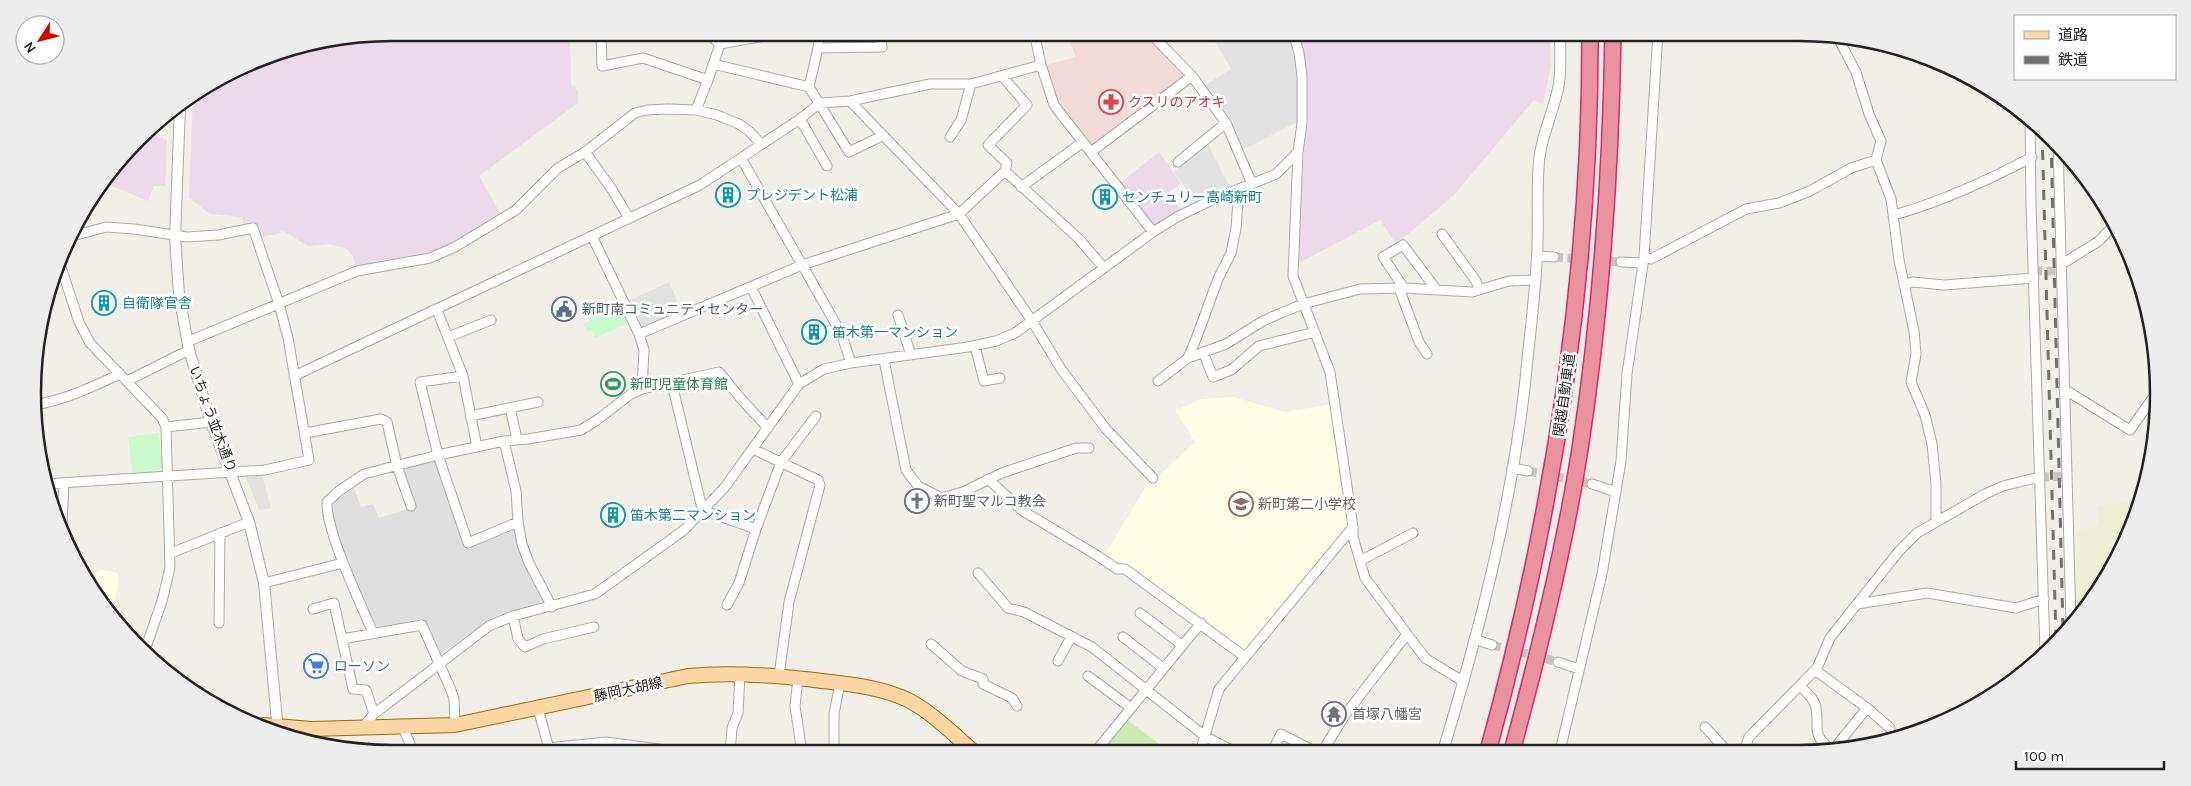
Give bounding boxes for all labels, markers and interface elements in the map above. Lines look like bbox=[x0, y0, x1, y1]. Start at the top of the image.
north arrow bbox=[15, 15, 65, 65]
legend bbox=[2014, 15, 2176, 80]
text: 道路 bbox=[2058, 26, 2088, 44]
text: N bbox=[20, 38, 40, 56]
text: 鉄道 bbox=[2058, 51, 2088, 69]
pharmacy icon: クスリのアオキ bbox=[1098, 89, 1124, 115]
place label: クスリのアオキ bbox=[1128, 94, 1226, 111]
building icon: プレジデント松浦 bbox=[715, 182, 741, 208]
building icon: センチュリー高崎新町 bbox=[1092, 184, 1118, 210]
place label: プレジデント松浦 bbox=[746, 187, 858, 204]
place label: センチュリー高崎新町 bbox=[1122, 189, 1262, 206]
building icon: 自衛隊官舎 bbox=[91, 290, 117, 316]
place label: 自衛隊官舎 bbox=[122, 295, 192, 312]
public building icon: 新町南コミュニティセンター bbox=[551, 296, 577, 322]
place label: 新町南コミュニティセンター bbox=[582, 301, 763, 318]
building icon: 笛木第一マンション bbox=[801, 319, 827, 345]
place label: 笛木第一マンション bbox=[832, 324, 958, 341]
street label: 関越自動車道 bbox=[1550, 352, 1579, 438]
street label: いちょう並木通り bbox=[185, 364, 240, 475]
sports icon: 新町児童体育館 bbox=[600, 371, 626, 397]
place label: 新町児童体育館 bbox=[630, 376, 728, 393]
church icon: 新町聖マルコ教会 bbox=[904, 488, 930, 514]
school or university icon: 新町第二小学校 bbox=[1228, 491, 1254, 517]
place label: 新町聖マルコ教会 bbox=[934, 493, 1046, 510]
place label: 新町第二小学校 bbox=[1258, 496, 1356, 513]
building icon: 笛木第二マンション bbox=[600, 502, 626, 528]
place label: 笛木第二マンション bbox=[630, 507, 756, 524]
supermarket icon: ローソン bbox=[303, 653, 329, 679]
place label: ローソン bbox=[334, 658, 390, 675]
street label: 藤岡大胡線 bbox=[592, 674, 664, 705]
temple icon: 首塚八幡宮 bbox=[1321, 701, 1347, 727]
place label: 首塚八幡宮 bbox=[1352, 706, 1422, 723]
scale bar bbox=[2016, 738, 2164, 770]
text: 100 m bbox=[2024, 747, 2064, 765]

